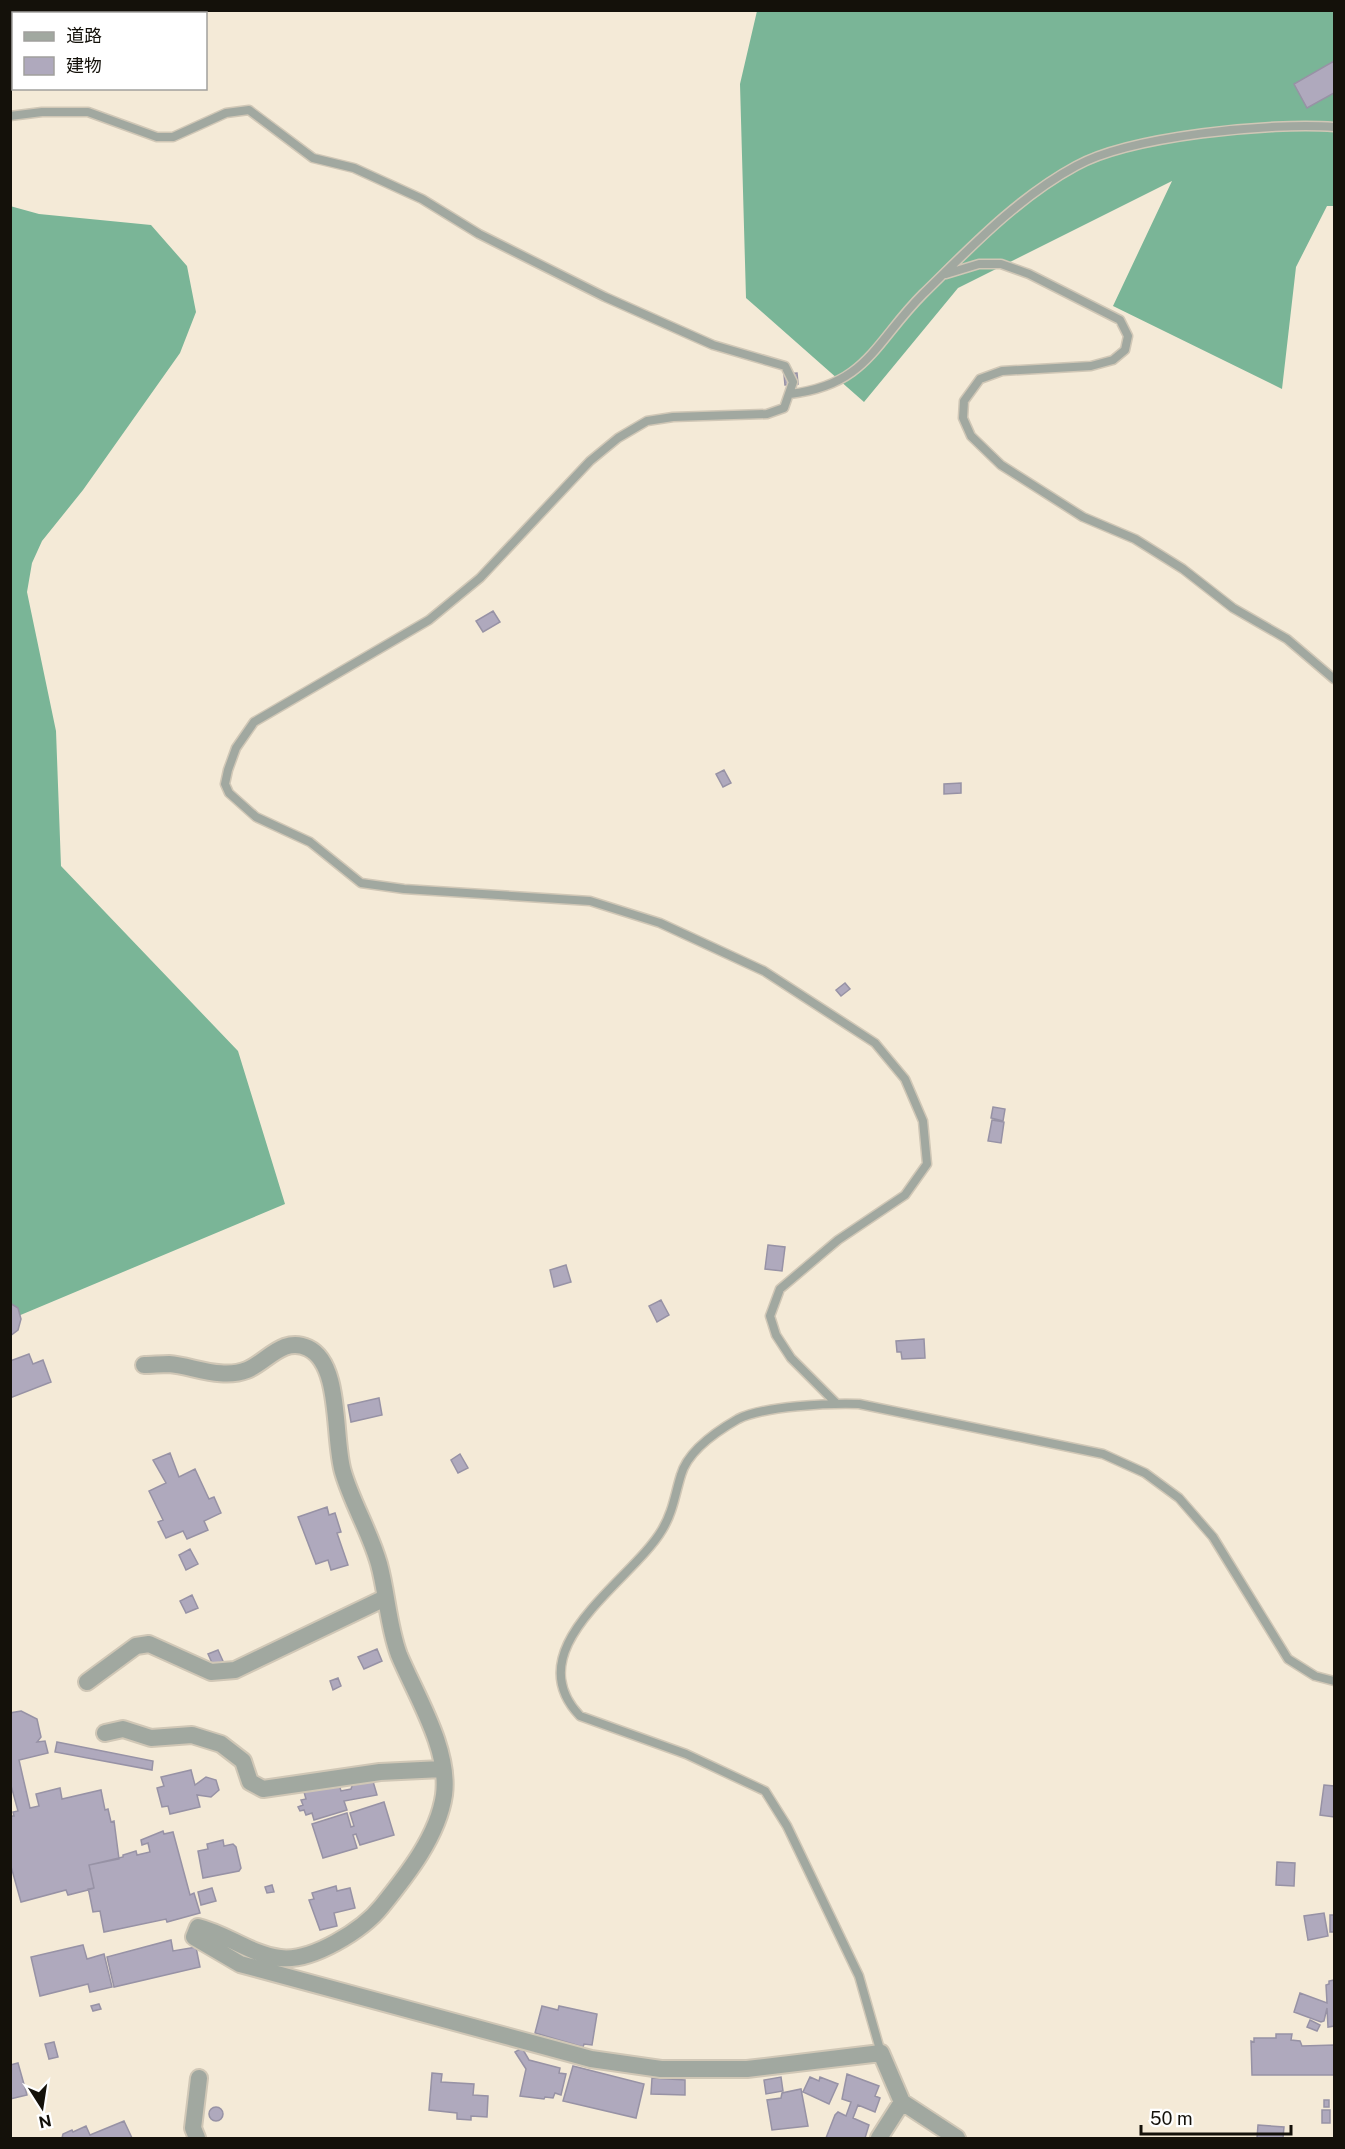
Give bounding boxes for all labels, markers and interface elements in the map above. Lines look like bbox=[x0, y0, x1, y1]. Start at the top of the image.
legend bbox=[12, 12, 207, 90]
text: 道路 bbox=[66, 25, 102, 46]
text: 建物 bbox=[66, 55, 102, 76]
north arrow bbox=[12, 2077, 72, 2137]
scale bar bbox=[1141, 2098, 1291, 2136]
text: 50 m bbox=[1150, 2108, 1193, 2129]
text: N bbox=[37, 2111, 53, 2132]

